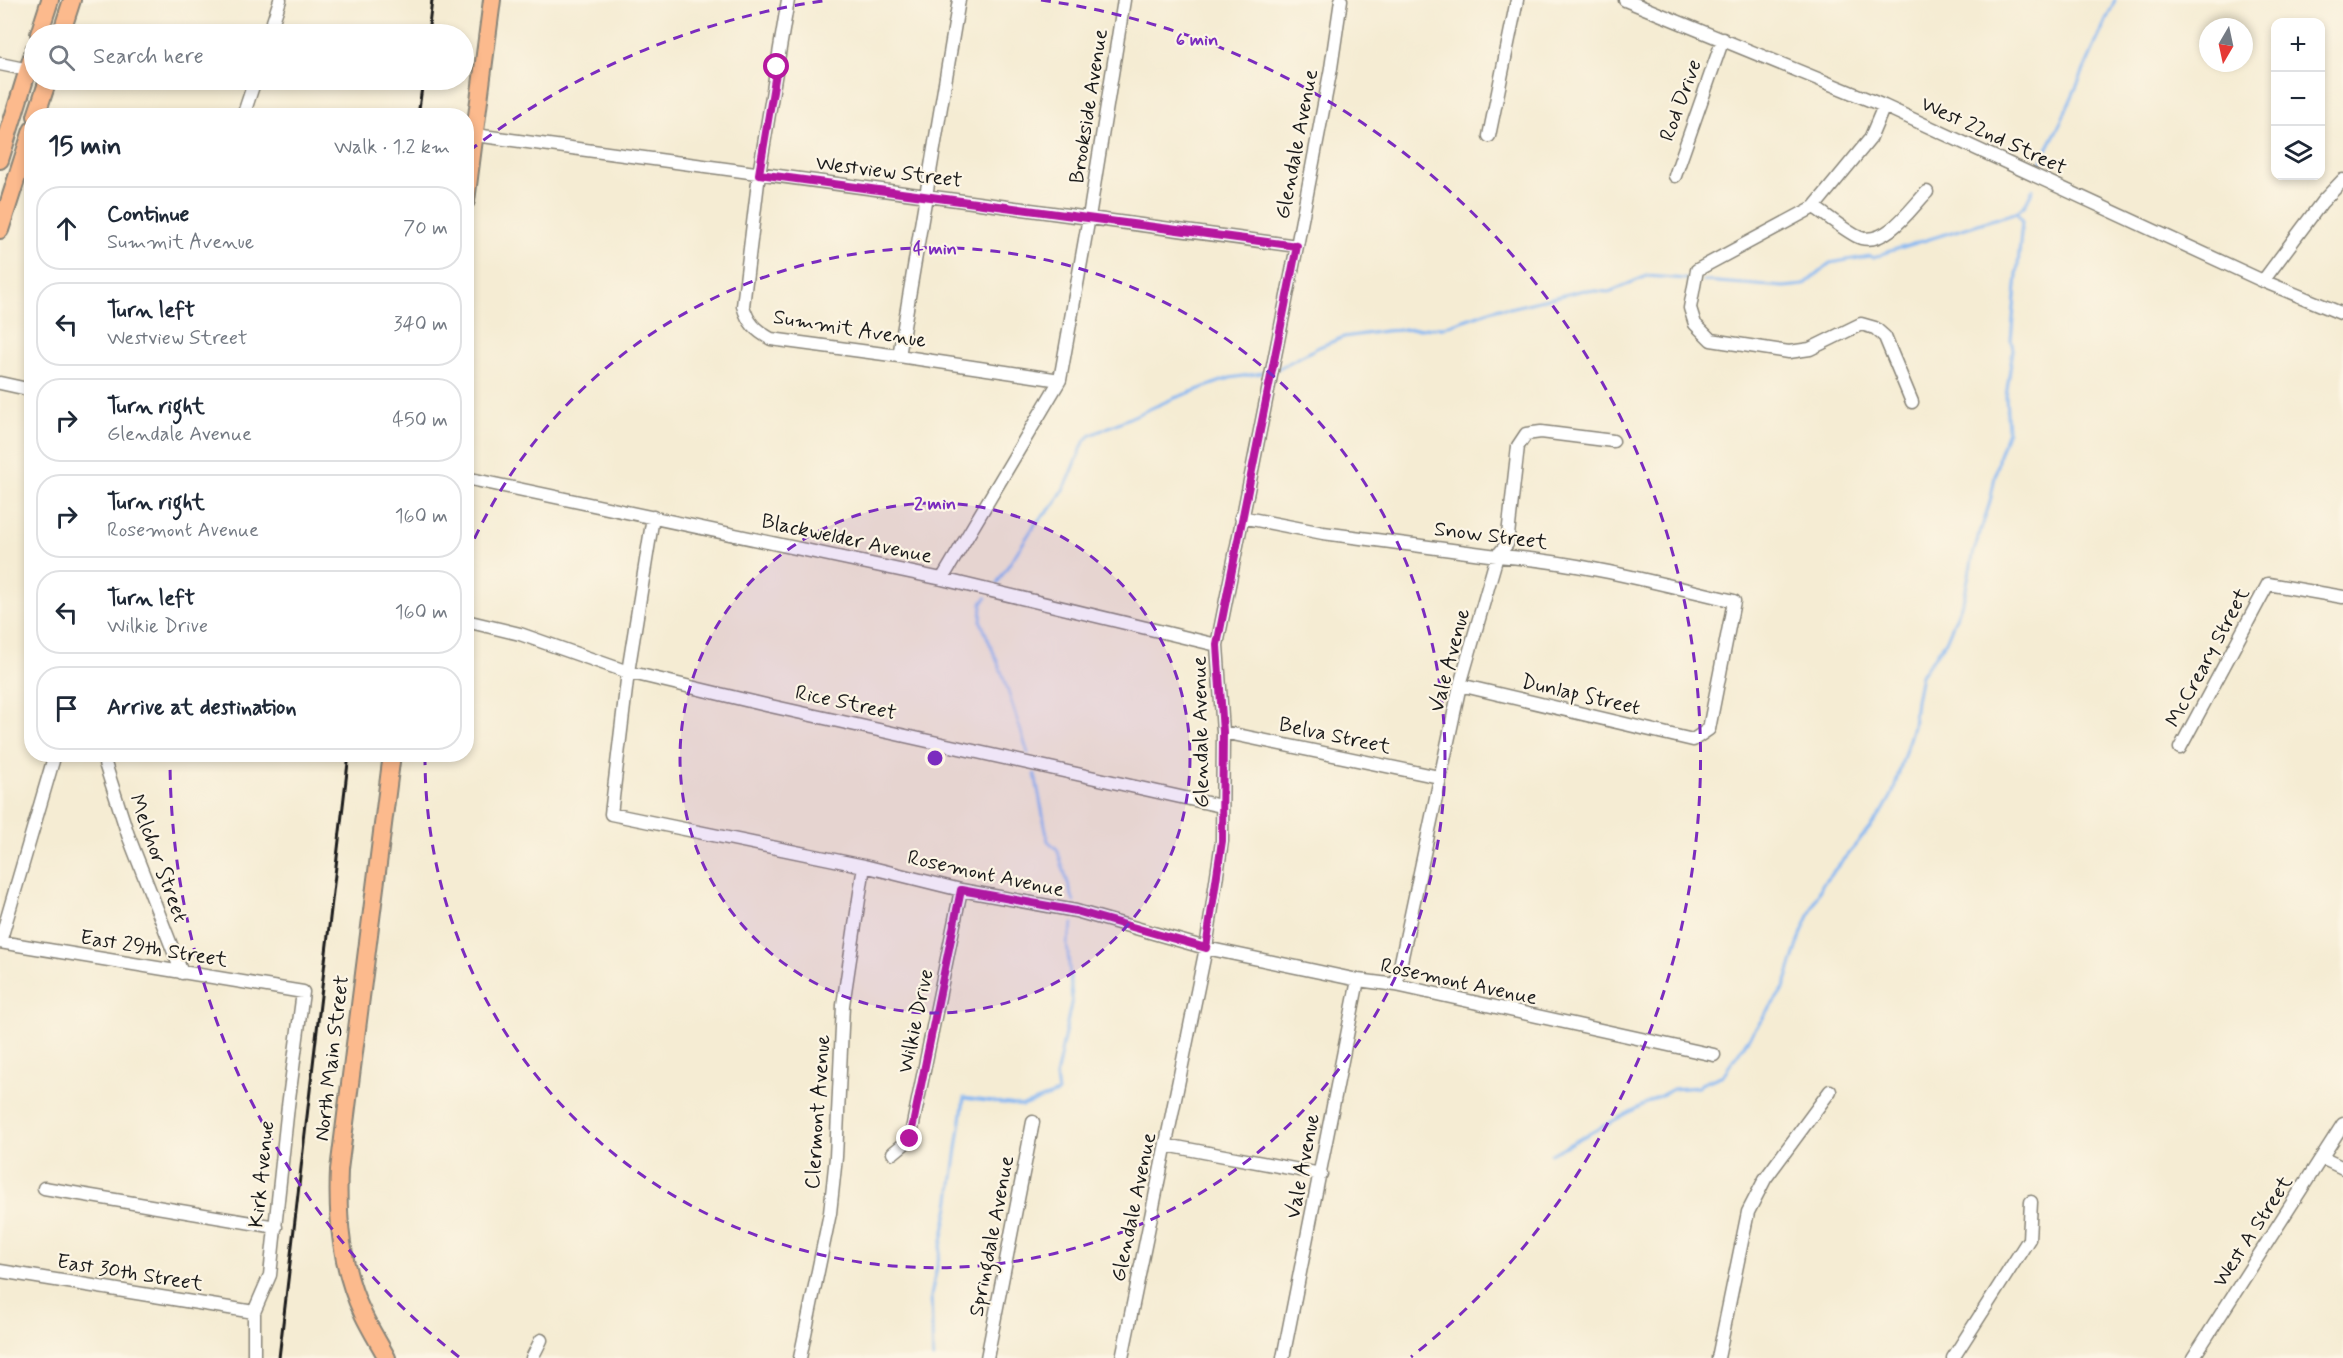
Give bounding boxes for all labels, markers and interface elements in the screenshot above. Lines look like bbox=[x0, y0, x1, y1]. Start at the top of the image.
north arrow bbox=[2199, 18, 2253, 72]
map controls bbox=[2271, 18, 2325, 180]
button: + bbox=[2271, 18, 2325, 72]
search box bbox=[24, 24, 474, 90]
street label: Brookside Avenue bbox=[1063, 27, 1115, 185]
text: 6 min bbox=[1176, 28, 1218, 52]
icon: search bbox=[45, 41, 78, 74]
text: Search here bbox=[93, 43, 204, 71]
route start bbox=[763, 53, 789, 79]
street label: Rod Drive bbox=[1653, 55, 1709, 145]
street label: Glendale Avenue bbox=[1269, 67, 1325, 222]
button: − bbox=[2271, 72, 2325, 126]
street label: West 22nd Street bbox=[1916, 90, 2071, 182]
button: layers bbox=[2271, 126, 2325, 180]
text: 15 min bbox=[48, 130, 122, 164]
text: Walk · 1.2 km bbox=[334, 134, 450, 161]
street label: Westview Street bbox=[814, 149, 964, 195]
text: Continue bbox=[107, 201, 189, 229]
icon: ahead bbox=[50, 212, 83, 245]
text: 70 m bbox=[403, 215, 448, 242]
text: Summit Avenue bbox=[107, 229, 254, 256]
text: 4 min bbox=[913, 237, 957, 261]
text: Turn left bbox=[107, 297, 195, 325]
street label: Summit Avenue bbox=[771, 303, 928, 355]
icon: left bbox=[50, 308, 83, 341]
text: 340 m bbox=[393, 311, 448, 338]
text: Westview Street bbox=[107, 325, 248, 352]
text: Turn right bbox=[107, 393, 205, 421]
icon: right bbox=[50, 404, 83, 437]
text: 450 m bbox=[392, 407, 448, 434]
text: Glendale Avenue bbox=[107, 421, 252, 448]
text: Turn right bbox=[107, 489, 205, 517]
text: 2 min bbox=[914, 492, 956, 516]
icon: right bbox=[50, 500, 83, 533]
text: 160 m bbox=[395, 503, 448, 530]
street label: Blackwelder Avenue bbox=[759, 507, 935, 571]
street label: Snow Street bbox=[1433, 515, 1550, 557]
text: Rosemont Avenue bbox=[107, 517, 259, 544]
street label: McCreary Street bbox=[2159, 582, 2257, 732]
text: Turn left bbox=[107, 585, 195, 613]
icon: left bbox=[50, 596, 83, 629]
text: 160 m bbox=[395, 599, 448, 626]
street label: Vale Avenue bbox=[1423, 605, 1477, 715]
text: Wilkie Drive bbox=[107, 613, 208, 640]
street label: Glendale Avenue bbox=[1186, 656, 1216, 808]
street label: Dunlap Street bbox=[1519, 668, 1643, 722]
street label: Rice Street bbox=[793, 679, 899, 727]
icon: arrive bbox=[50, 692, 83, 725]
text: Arrive at destination bbox=[107, 694, 297, 722]
street label: Belva Street bbox=[1276, 710, 1394, 762]
centre of rings bbox=[925, 748, 945, 768]
street label: Melchor Street bbox=[122, 790, 194, 926]
street label: Rosemont Avenue bbox=[905, 844, 1067, 904]
street label: East 29th Street bbox=[78, 924, 230, 975]
street label: Rosemont Avenue bbox=[1378, 952, 1540, 1012]
street label: Wilkie Drive bbox=[891, 966, 941, 1076]
street label: North Main Street bbox=[308, 973, 356, 1143]
street label: Clermont Avenue bbox=[799, 1034, 837, 1190]
street label: Vale Avenue bbox=[1279, 1111, 1327, 1221]
street label: Kirk Avenue bbox=[242, 1119, 282, 1229]
route end bbox=[896, 1125, 922, 1151]
street label: Glendale Avenue bbox=[1104, 1130, 1163, 1285]
street label: Springdale Avenue bbox=[963, 1153, 1023, 1320]
street label: West A Street bbox=[2206, 1170, 2300, 1293]
street label: East 30th Street bbox=[55, 1248, 206, 1298]

